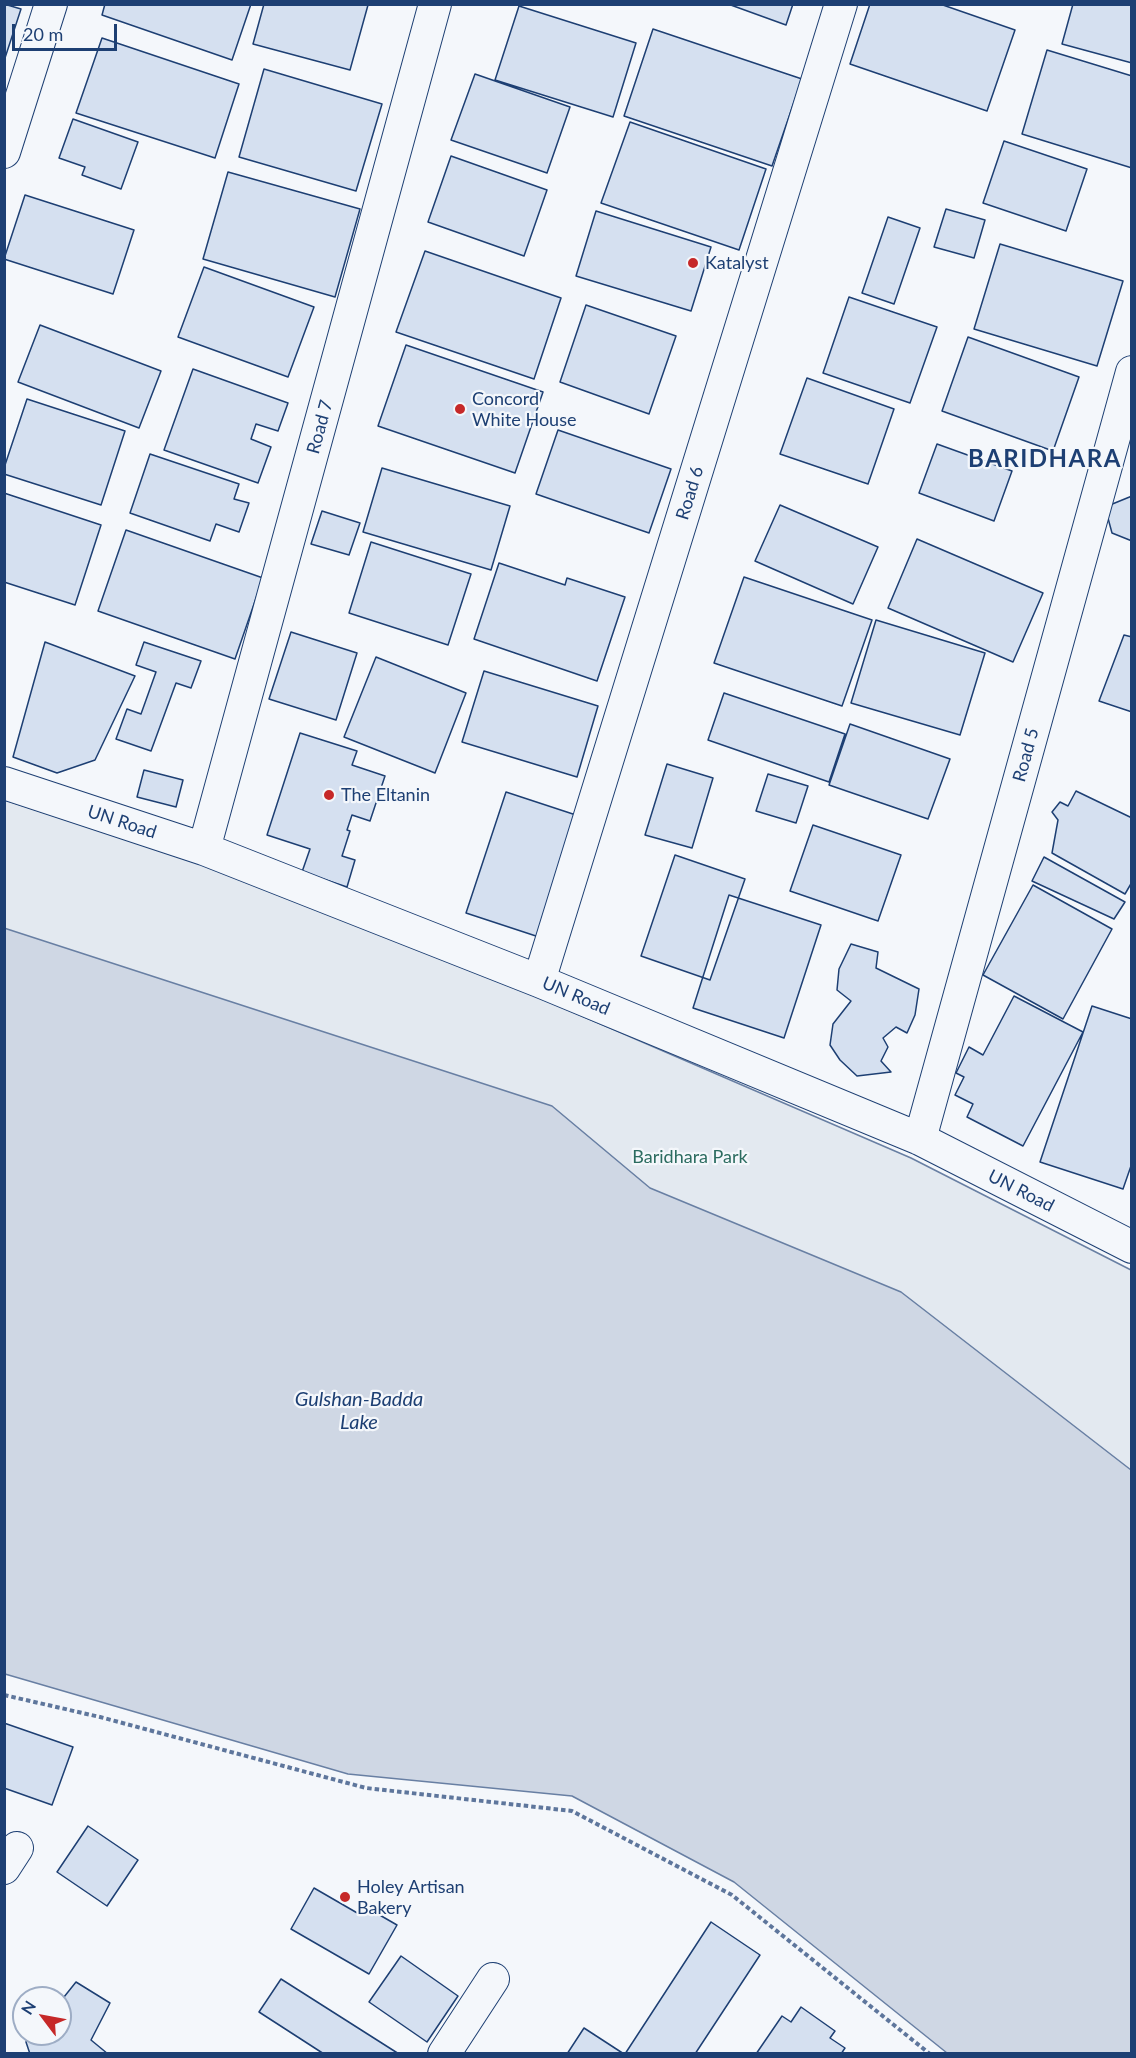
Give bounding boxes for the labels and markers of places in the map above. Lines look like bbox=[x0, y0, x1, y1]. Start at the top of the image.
place label: Katalyst bbox=[705, 252, 769, 274]
marker: Katalyst bbox=[686, 256, 700, 270]
place label: Concord White House bbox=[472, 388, 576, 430]
marker: Concord White House bbox=[453, 402, 467, 416]
place label: The Eltanin bbox=[341, 784, 430, 806]
marker: The Eltanin bbox=[322, 788, 336, 802]
place label: Holey Artisan Bakery bbox=[357, 1876, 465, 1918]
marker: Holey Artisan Bakery bbox=[338, 1890, 352, 1904]

